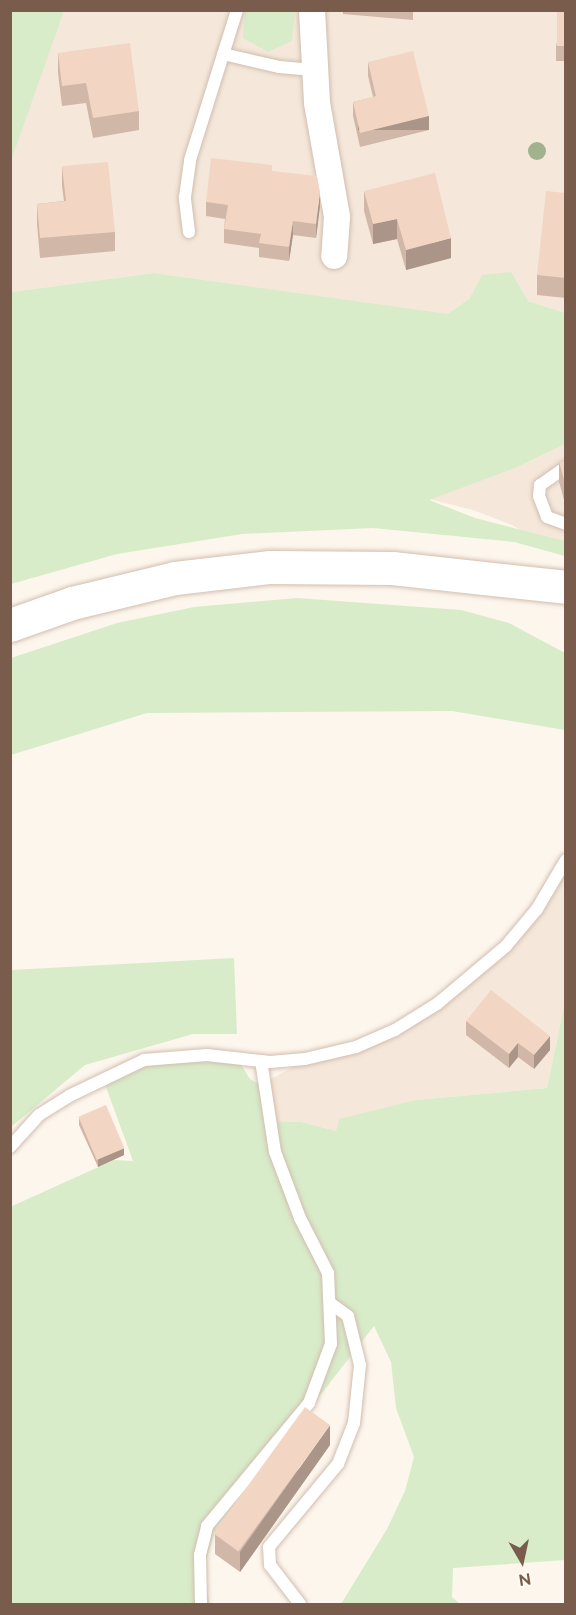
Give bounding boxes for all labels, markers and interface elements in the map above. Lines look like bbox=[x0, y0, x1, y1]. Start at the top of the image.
north arrow bbox=[492, 1531, 552, 1591]
text: N bbox=[517, 1569, 532, 1590]

